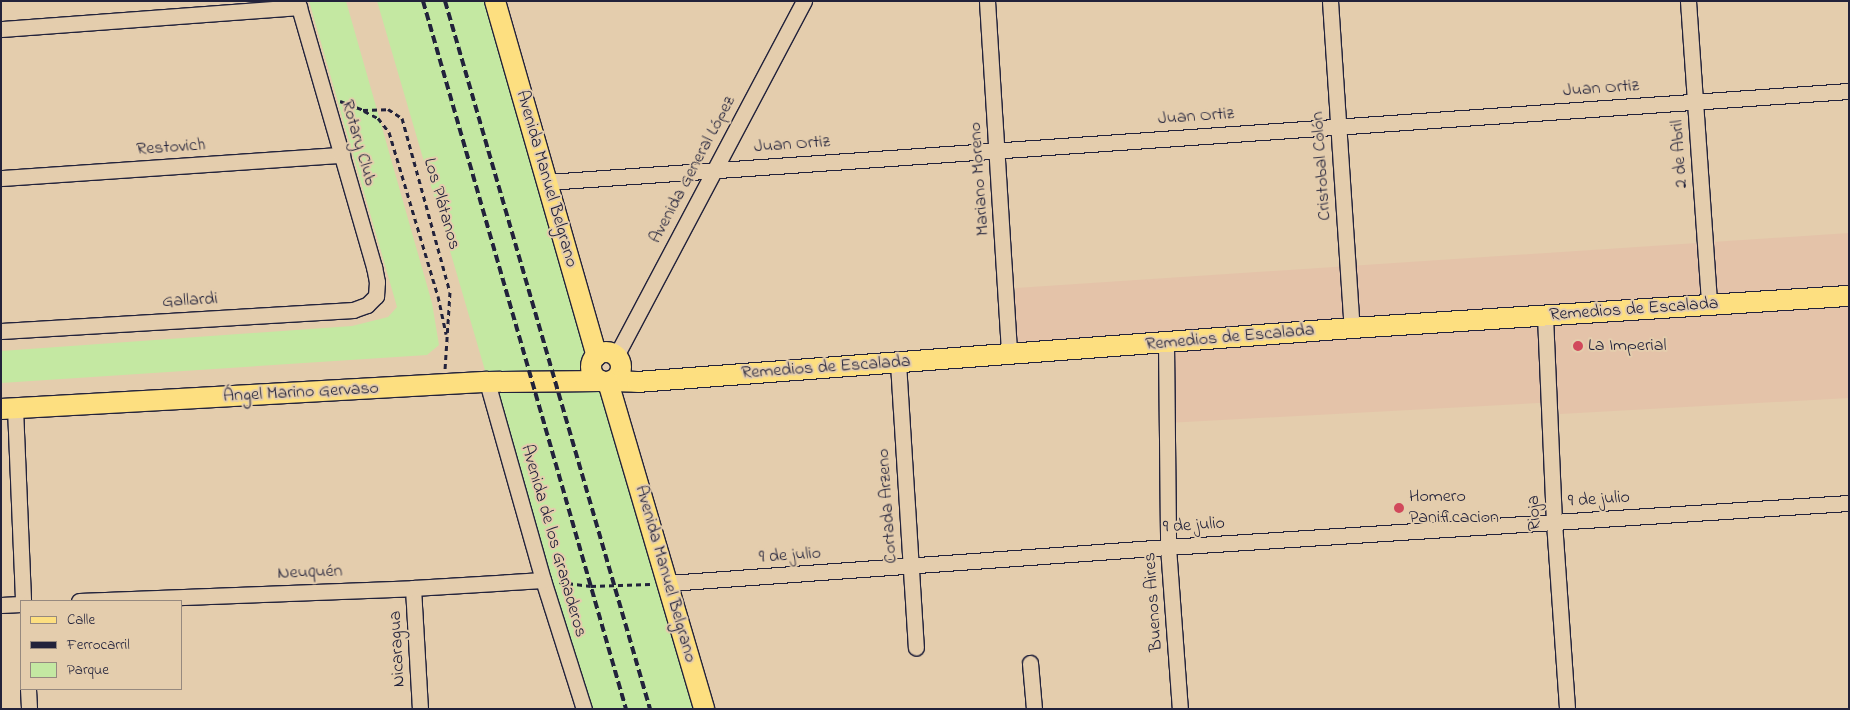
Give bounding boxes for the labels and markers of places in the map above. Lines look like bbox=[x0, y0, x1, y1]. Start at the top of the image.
place label: La Imperial bbox=[1588, 335, 1666, 357]
marker: La Imperial bbox=[1572, 340, 1584, 352]
place label: Homero Panificacion bbox=[1409, 487, 1499, 530]
marker: Homero Panificacion bbox=[1393, 502, 1405, 514]

